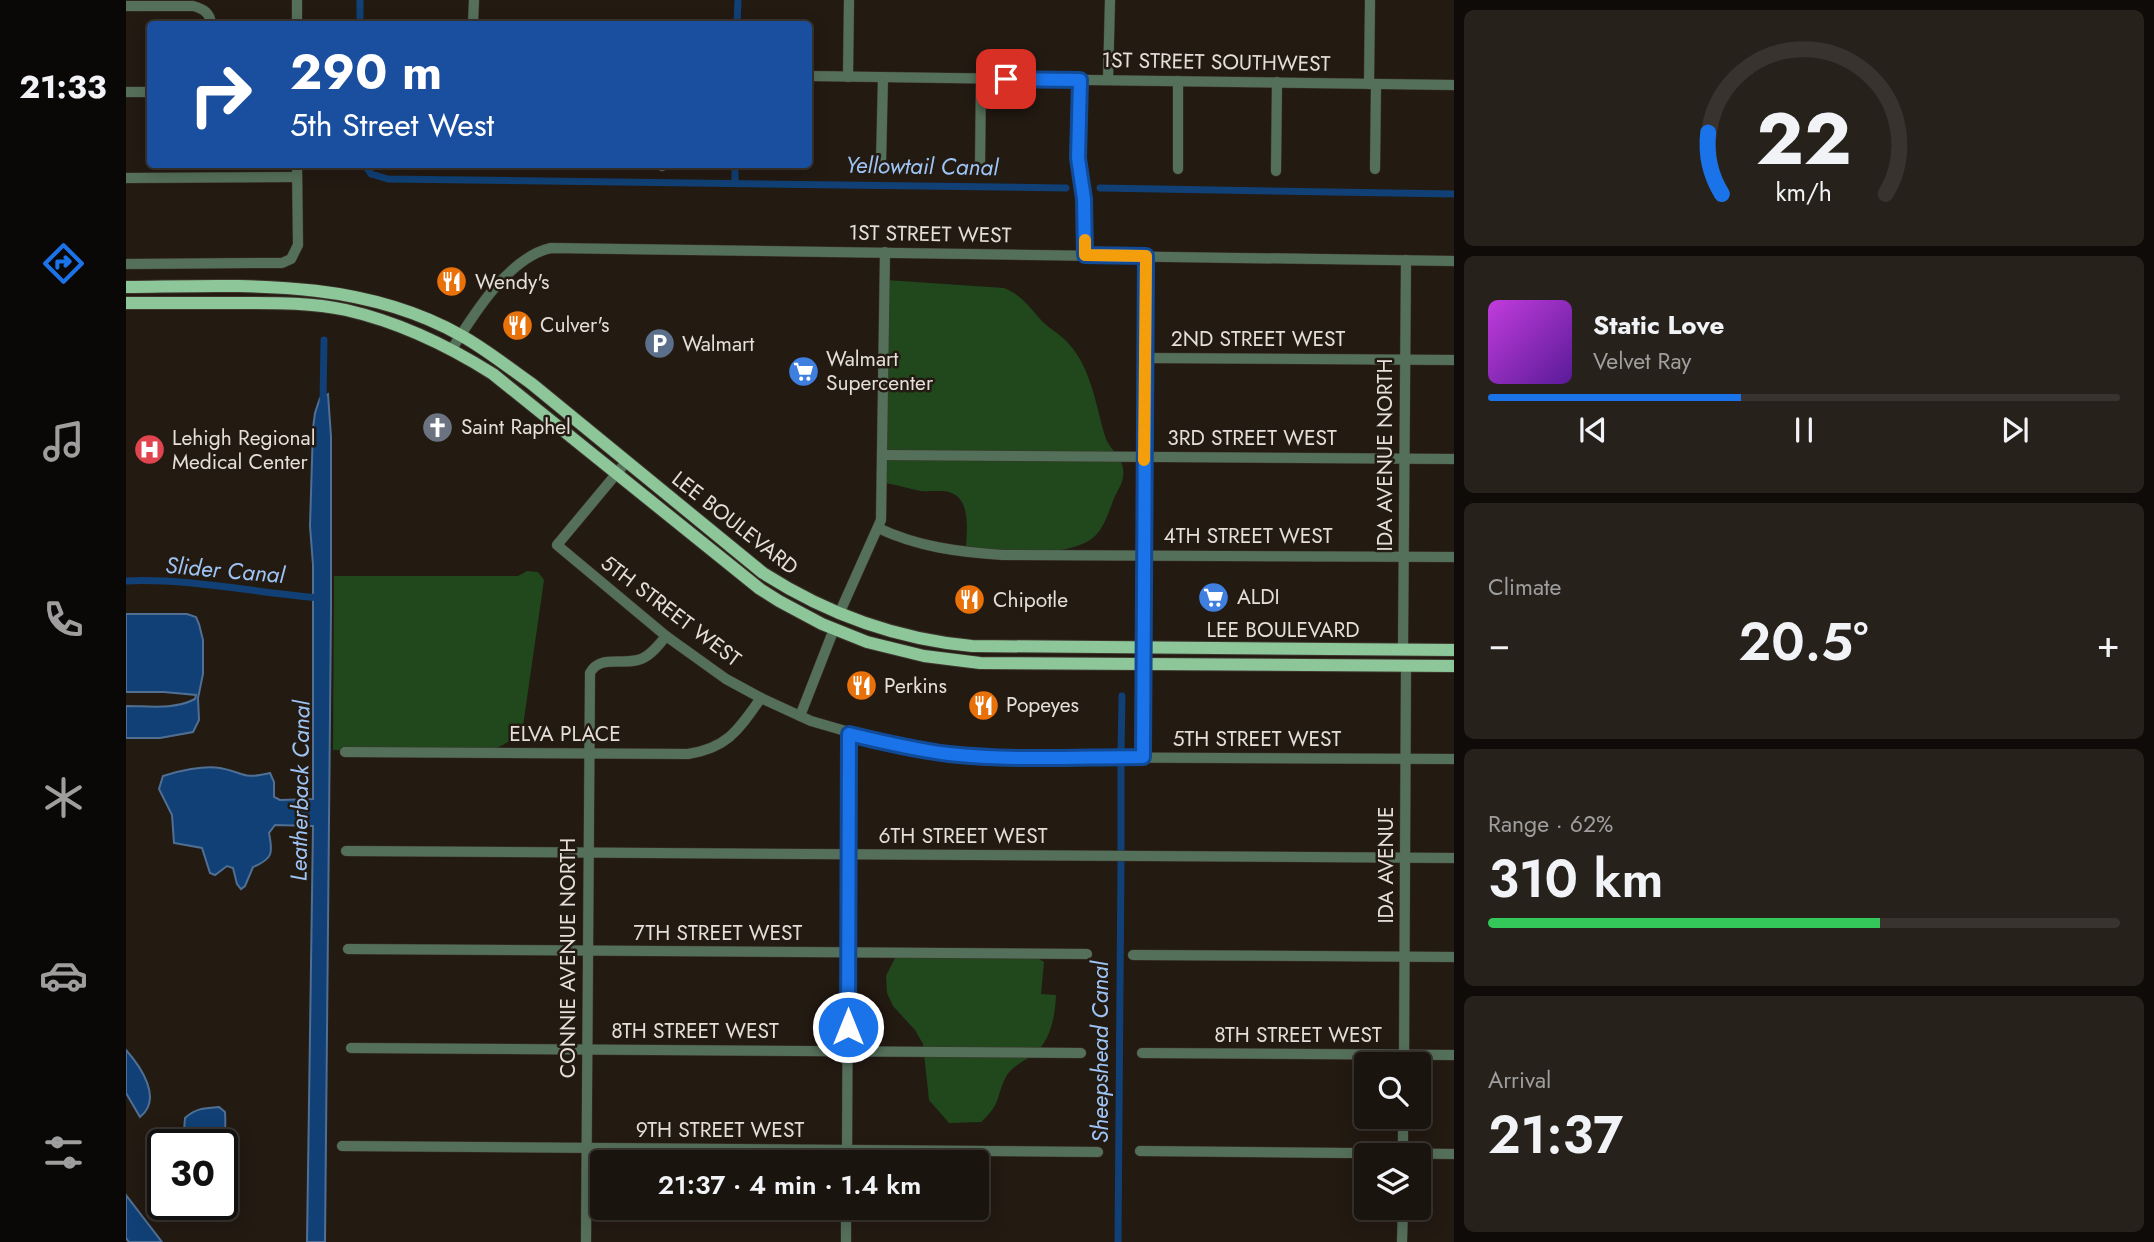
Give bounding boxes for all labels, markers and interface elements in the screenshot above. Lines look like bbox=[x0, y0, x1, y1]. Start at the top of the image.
text: 290 m bbox=[290, 37, 442, 107]
street label: 1ST STREET SOUTHWEST bbox=[1101, 45, 1331, 79]
icon: right bbox=[175, 49, 266, 140]
pin bbox=[976, 49, 1036, 109]
icon: arrive bbox=[987, 60, 1025, 98]
text: 21:33 bbox=[19, 64, 107, 110]
text: 22 bbox=[1756, 87, 1852, 192]
text: 5th Street West bbox=[290, 102, 494, 148]
water label: Yellowtail Canal bbox=[845, 148, 999, 184]
text: km/h bbox=[1776, 174, 1832, 210]
street label: 1ST STREET WEST bbox=[848, 218, 1012, 250]
icon: directions bbox=[39, 239, 88, 288]
restaurant icon: Wendy's bbox=[435, 265, 469, 299]
place label: Wendy's bbox=[475, 267, 550, 297]
text: Static Love bbox=[1593, 306, 1725, 344]
restaurant icon: Culver's bbox=[500, 308, 534, 342]
place label: Culver's bbox=[540, 310, 610, 340]
street label: 2ND STREET WEST bbox=[1171, 324, 1346, 354]
parking icon: Walmart bbox=[642, 327, 676, 361]
place label: Walmart bbox=[682, 329, 754, 359]
place label: Walmart Supercenter bbox=[826, 344, 934, 398]
text: Velvet Ray bbox=[1593, 344, 1691, 378]
supermarket icon: Walmart Supercenter bbox=[786, 354, 820, 388]
street label: IDA AVENUE NORTH bbox=[1370, 359, 1400, 551]
church icon: Saint Raphel bbox=[421, 410, 455, 444]
icon: previous bbox=[1574, 411, 1612, 449]
icon: pause bbox=[1785, 411, 1823, 449]
icon: next bbox=[1996, 411, 2034, 449]
place label: Saint Raphel bbox=[461, 412, 571, 442]
icon: music bbox=[39, 417, 88, 466]
place label: Lehigh Regional Medical Center bbox=[172, 423, 315, 477]
street label: 3RD STREET WEST bbox=[1167, 423, 1337, 453]
hospital icon: Lehigh Regional Medical Center bbox=[132, 433, 166, 467]
street label: LEE BOULEVARD bbox=[665, 464, 805, 582]
street label: 4TH STREET WEST bbox=[1163, 521, 1333, 551]
water label: Slider Canal bbox=[164, 548, 287, 592]
street label: 5TH STREET WEST bbox=[595, 548, 748, 674]
text: Climate bbox=[1488, 570, 1561, 604]
supermarket icon: ALDI bbox=[1197, 580, 1231, 614]
place label: ALDI bbox=[1237, 582, 1280, 612]
restaurant icon: Chipotle bbox=[953, 583, 987, 617]
place label: Chipotle bbox=[993, 585, 1068, 615]
icon: phone bbox=[39, 595, 88, 644]
text: 20.5° bbox=[1739, 604, 1868, 680]
street label: LEE BOULEVARD bbox=[1207, 615, 1359, 645]
text: − bbox=[1488, 616, 1510, 671]
text: + bbox=[2097, 616, 2120, 671]
restaurant icon: Perkins bbox=[844, 669, 878, 703]
place label: Perkins bbox=[884, 671, 947, 701]
restaurant icon: Popeyes bbox=[966, 688, 1000, 722]
place label: Popeyes bbox=[1006, 690, 1079, 720]
water label: Leatherback Canal bbox=[281, 699, 319, 882]
street label: ELVA PLACE bbox=[509, 719, 621, 749]
street label: 5TH STREET WEST bbox=[1173, 724, 1342, 754]
icon: climate bbox=[39, 773, 88, 822]
street label: IDA AVENUE bbox=[1371, 806, 1401, 924]
text: Range · 62% bbox=[1488, 807, 1613, 841]
street label: 6TH STREET WEST bbox=[879, 821, 1048, 851]
street label: CONNIE AVENUE NORTH bbox=[553, 838, 583, 1078]
text: 310 km bbox=[1488, 841, 1663, 917]
street label: 7TH STREET WEST bbox=[634, 918, 803, 948]
icon: car bbox=[39, 951, 88, 1000]
water label: Sheepshead Canal bbox=[1083, 960, 1117, 1143]
position arrow bbox=[811, 990, 885, 1064]
street label: 8TH STREET WEST bbox=[611, 1016, 779, 1046]
street label: 8TH STREET WEST bbox=[1214, 1020, 1382, 1050]
map controls bbox=[1354, 1052, 1431, 1220]
button: search bbox=[1354, 1052, 1431, 1129]
text: Arrival bbox=[1488, 1063, 1551, 1097]
text: 21:37 bbox=[1488, 1097, 1623, 1173]
street label: 9TH STREET WEST bbox=[636, 1115, 804, 1145]
icon: filters bbox=[39, 1128, 88, 1177]
speed limit sign: 30 bbox=[147, 1129, 238, 1220]
button: layers bbox=[1354, 1143, 1431, 1220]
text: 21:37 · 4 min · 1.4 km bbox=[658, 1166, 921, 1204]

